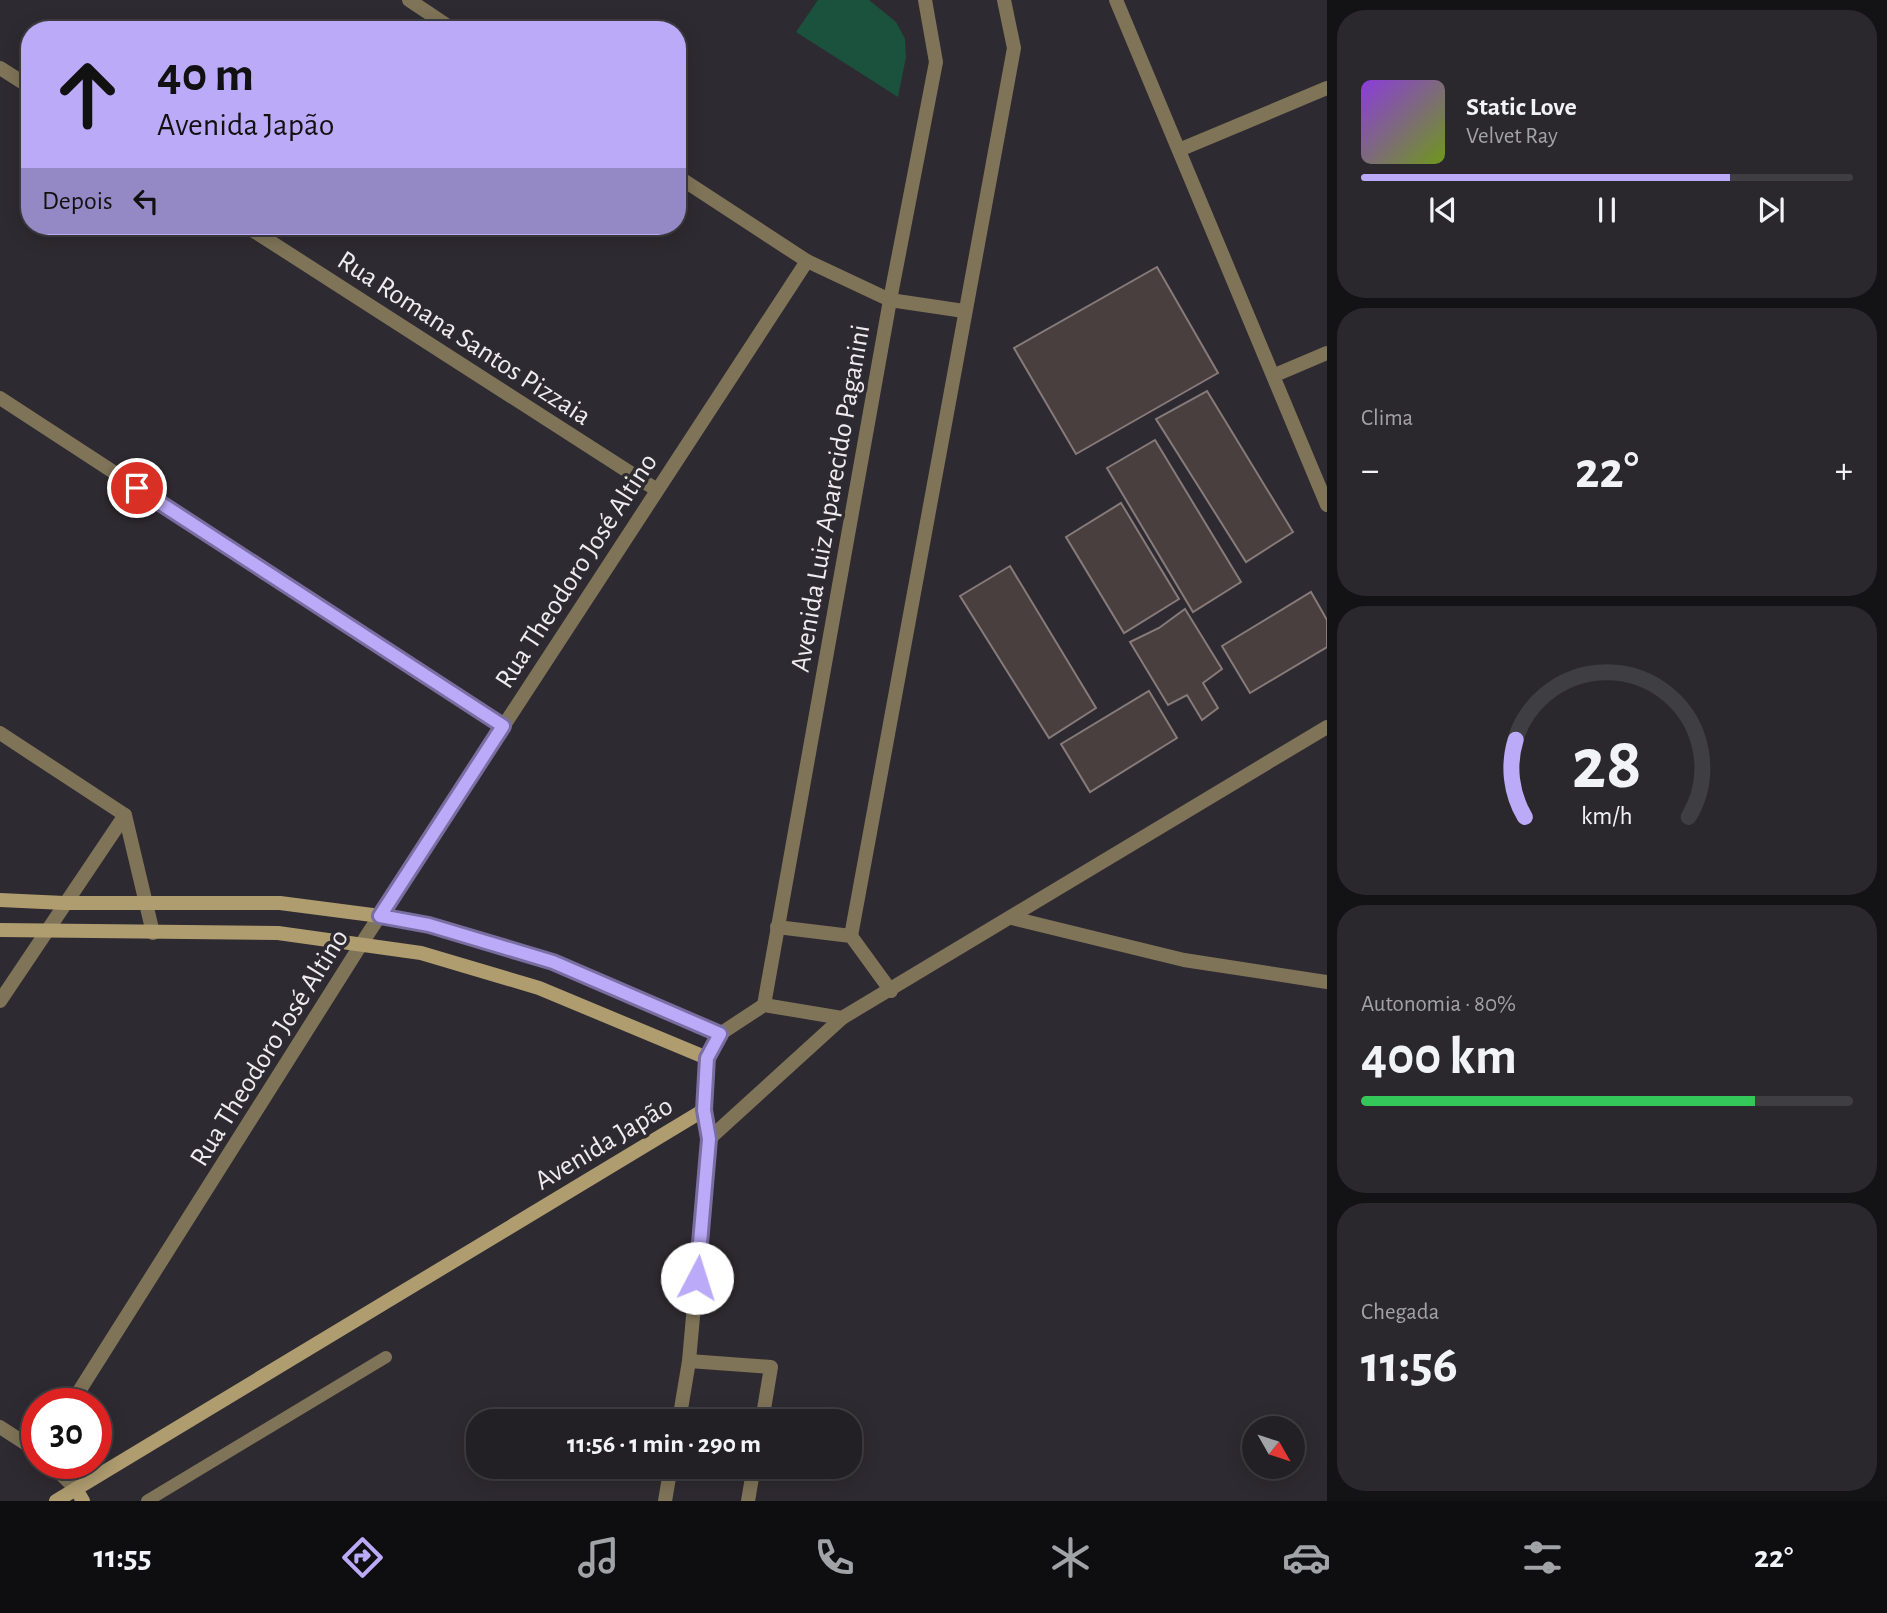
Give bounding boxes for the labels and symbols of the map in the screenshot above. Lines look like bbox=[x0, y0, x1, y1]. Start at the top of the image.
street label: Rua Romana Santos Pizzaia bbox=[332, 246, 596, 431]
street label: Avenida Luiz Aparecido Paganini bbox=[787, 323, 875, 674]
street label: Rua Theodoro José Altino bbox=[490, 449, 663, 693]
pin bbox=[107, 458, 167, 518]
street label: Rua Theodoro José Altino bbox=[185, 925, 354, 1171]
street label: Avenida Japão bbox=[530, 1092, 678, 1196]
position arrow bbox=[660, 1241, 734, 1315]
speed limit sign: 30 bbox=[21, 1388, 112, 1479]
north arrow bbox=[1242, 1416, 1306, 1479]

